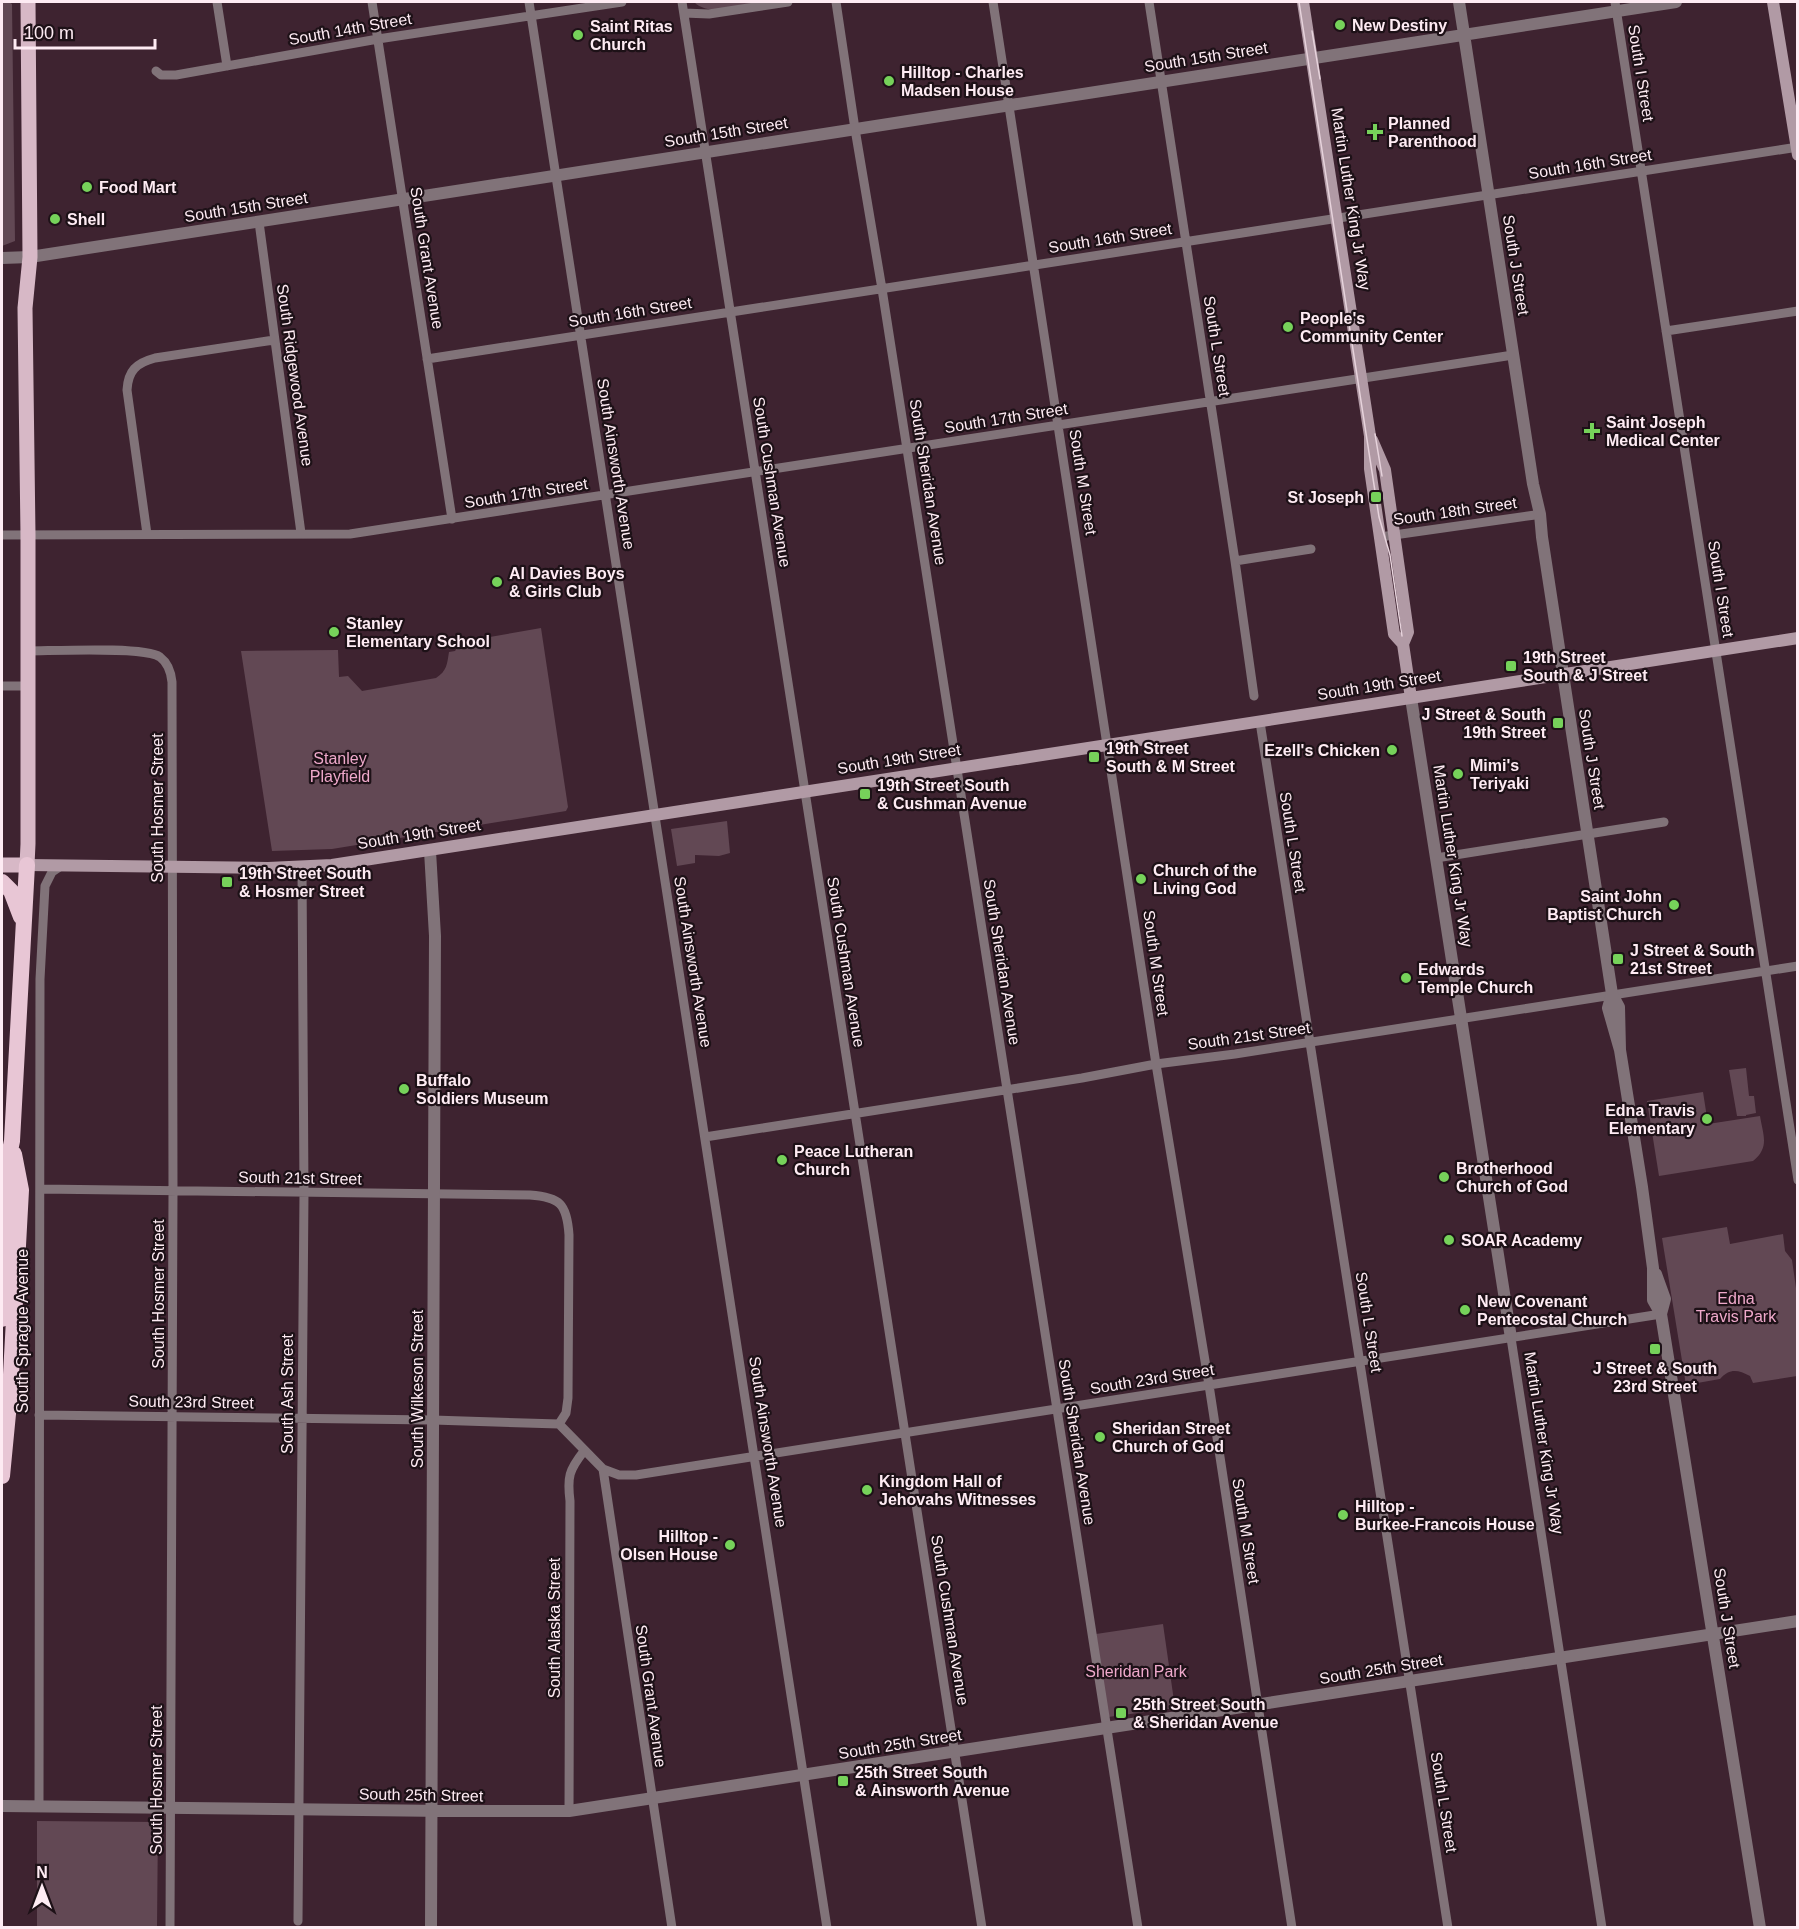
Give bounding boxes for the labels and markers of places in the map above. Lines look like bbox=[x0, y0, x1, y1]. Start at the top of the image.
place label: New Destiny bbox=[1352, 17, 1447, 34]
place label: Saint Ritas Church bbox=[590, 18, 673, 53]
marker: New Destiny bbox=[1333, 18, 1347, 32]
marker: Saint Ritas Church bbox=[571, 28, 585, 42]
place label: Hilltop - Charles Madsen House bbox=[901, 64, 1024, 99]
marker: Hilltop - Charles Madsen House bbox=[882, 74, 896, 88]
place label: Planned Parenthood bbox=[1388, 115, 1477, 150]
marker: Planned Parenthood bbox=[1366, 123, 1384, 141]
place label: Food Mart bbox=[99, 179, 177, 196]
marker: Food Mart bbox=[80, 180, 94, 194]
place label: Shell bbox=[67, 211, 105, 228]
marker: Shell bbox=[48, 212, 62, 226]
place label: People's Community Center bbox=[1300, 310, 1443, 345]
marker: People's Community Center bbox=[1281, 320, 1295, 334]
place label: Saint Joseph Medical Center bbox=[1606, 414, 1720, 449]
marker: Saint Joseph Medical Center bbox=[1583, 422, 1601, 440]
place label: St Joseph bbox=[1288, 489, 1364, 506]
marker: St Joseph bbox=[1369, 490, 1383, 504]
place label: Al Davies Boys & Girls Club bbox=[509, 565, 625, 600]
marker: Al Davies Boys & Girls Club bbox=[490, 575, 504, 589]
place label: Stanley Elementary School bbox=[346, 615, 490, 650]
marker: Stanley Elementary School bbox=[327, 625, 341, 639]
place label: 19th Street South & J Street bbox=[1523, 649, 1648, 684]
marker: 19th Street South & J Street bbox=[1504, 659, 1518, 673]
place label: J Street & South 19th Street bbox=[1422, 706, 1547, 741]
marker: J Street & South 19th Street bbox=[1551, 716, 1565, 730]
place label: 19th Street South & M Street bbox=[1106, 740, 1236, 775]
place label: Ezell's Chicken bbox=[1264, 742, 1380, 759]
marker: Ezell's Chicken bbox=[1385, 743, 1399, 757]
marker: 19th Street South & M Street bbox=[1087, 750, 1101, 764]
place label: Mimi's Teriyaki bbox=[1470, 757, 1529, 792]
marker: Mimi's Teriyaki bbox=[1451, 767, 1465, 781]
place label: 19th Street South & Cushman Avenue bbox=[877, 777, 1027, 812]
marker: 19th Street South & Cushman Avenue bbox=[858, 787, 872, 801]
place label: Church of the Living God bbox=[1153, 862, 1257, 897]
place label: 19th Street South & Hosmer Street bbox=[239, 865, 371, 900]
marker: Church of the Living God bbox=[1134, 872, 1148, 886]
marker: 19th Street South & Hosmer Street bbox=[220, 875, 234, 889]
place label: Saint John Baptist Church bbox=[1547, 888, 1662, 923]
marker: Saint John Baptist Church bbox=[1667, 898, 1681, 912]
place label: J Street & South 21st Street bbox=[1630, 942, 1754, 977]
marker: J Street & South 21st Street bbox=[1611, 952, 1625, 966]
place label: Edwards Temple Church bbox=[1418, 961, 1533, 996]
marker: Edwards Temple Church bbox=[1399, 971, 1413, 985]
place label: Buffalo Soldiers Museum bbox=[416, 1072, 548, 1107]
marker: Buffalo Soldiers Museum bbox=[397, 1082, 411, 1096]
place label: Edna Travis Elementary bbox=[1605, 1102, 1695, 1137]
marker: Edna Travis Elementary bbox=[1700, 1112, 1714, 1126]
place label: Peace Lutheran Church bbox=[794, 1143, 913, 1178]
marker: Peace Lutheran Church bbox=[775, 1153, 789, 1167]
place label: Brotherhood Church of God bbox=[1456, 1160, 1568, 1195]
marker: Brotherhood Church of God bbox=[1437, 1170, 1451, 1184]
place label: SOAR Academy bbox=[1461, 1232, 1582, 1249]
marker: SOAR Academy bbox=[1442, 1233, 1456, 1247]
place label: New Covenant Pentecostal Church bbox=[1477, 1293, 1627, 1328]
marker: New Covenant Pentecostal Church bbox=[1458, 1303, 1472, 1317]
marker: J Street & South 23rd Street bbox=[1648, 1342, 1662, 1356]
place label: J Street & South 23rd Street bbox=[1593, 1360, 1717, 1395]
place label: Sheridan Street Church of God bbox=[1112, 1420, 1231, 1455]
marker: Sheridan Street Church of God bbox=[1093, 1430, 1107, 1444]
place label: Kingdom Hall of Jehovahs Witnesses bbox=[879, 1473, 1036, 1508]
marker: Kingdom Hall of Jehovahs Witnesses bbox=[860, 1483, 874, 1497]
place label: Hilltop - Burkee-Francois House bbox=[1355, 1498, 1535, 1533]
marker: Hilltop - Burkee-Francois House bbox=[1336, 1508, 1350, 1522]
place label: Hilltop - Olsen House bbox=[620, 1528, 718, 1563]
marker: Hilltop - Olsen House bbox=[723, 1538, 737, 1552]
place label: 25th Street South & Sheridan Avenue bbox=[1133, 1696, 1279, 1731]
marker: 25th Street South & Sheridan Avenue bbox=[1114, 1706, 1128, 1720]
place label: 25th Street South & Ainsworth Avenue bbox=[855, 1764, 1010, 1799]
marker: 25th Street South & Ainsworth Avenue bbox=[836, 1774, 850, 1788]

